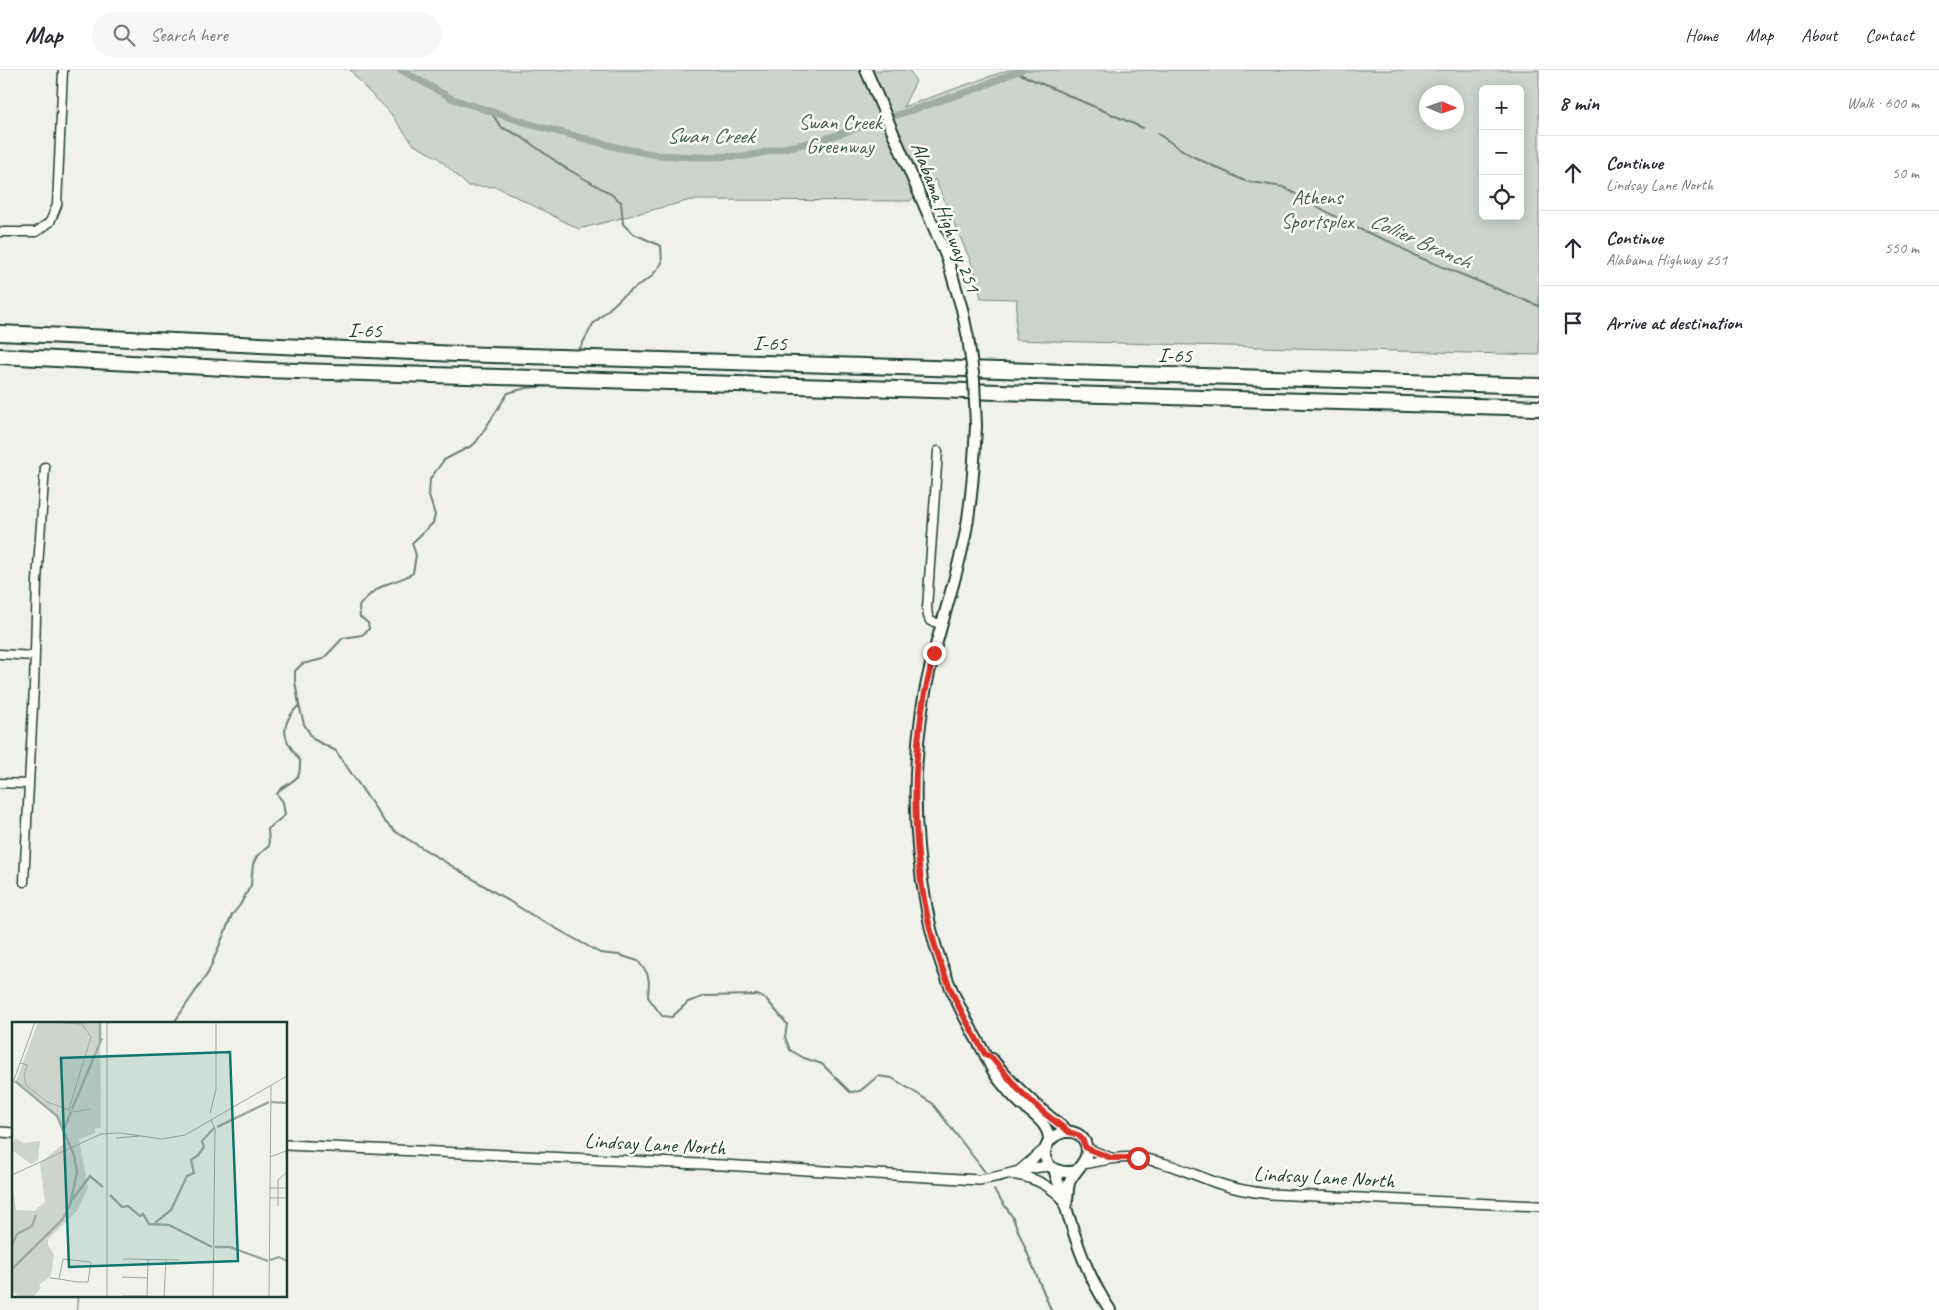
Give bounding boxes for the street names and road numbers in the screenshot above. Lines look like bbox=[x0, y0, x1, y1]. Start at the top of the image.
street label: Alabama Highway 251 bbox=[905, 138, 987, 297]
street label: I-65 bbox=[347, 316, 384, 344]
street label: I-65 bbox=[752, 329, 789, 357]
street label: I-65 bbox=[1157, 341, 1194, 369]
street label: Lindsay Lane North bbox=[584, 1127, 727, 1161]
street label: Lindsay Lane North bbox=[1253, 1160, 1396, 1194]

